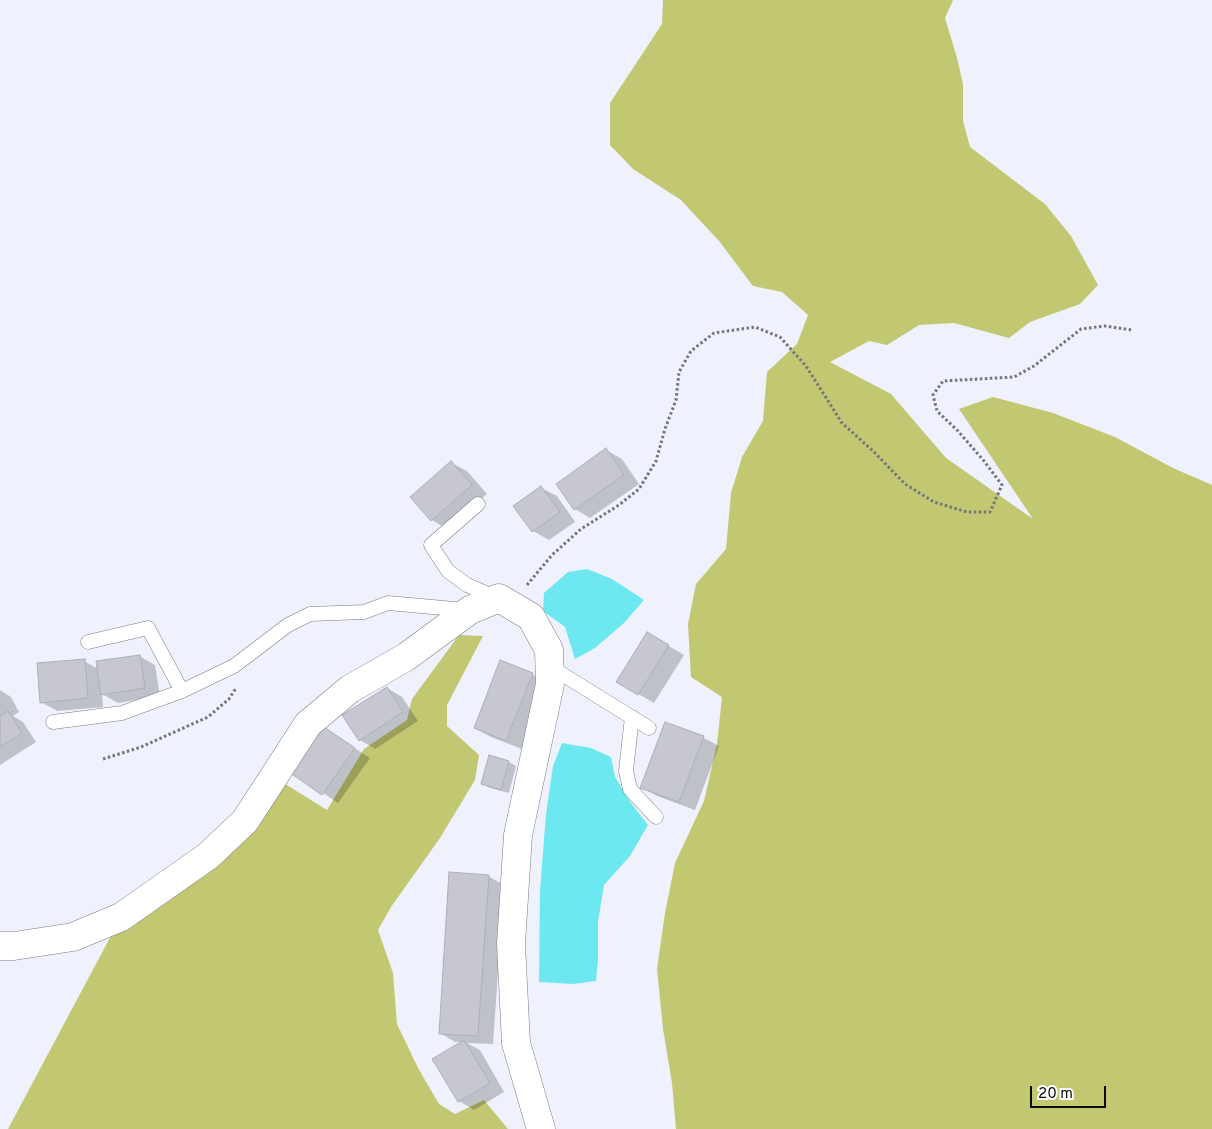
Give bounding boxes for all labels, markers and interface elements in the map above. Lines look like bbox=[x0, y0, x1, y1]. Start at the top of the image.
scale bar bbox=[1032, 1076, 1108, 1108]
text: 20 m bbox=[1038, 1085, 1073, 1104]

